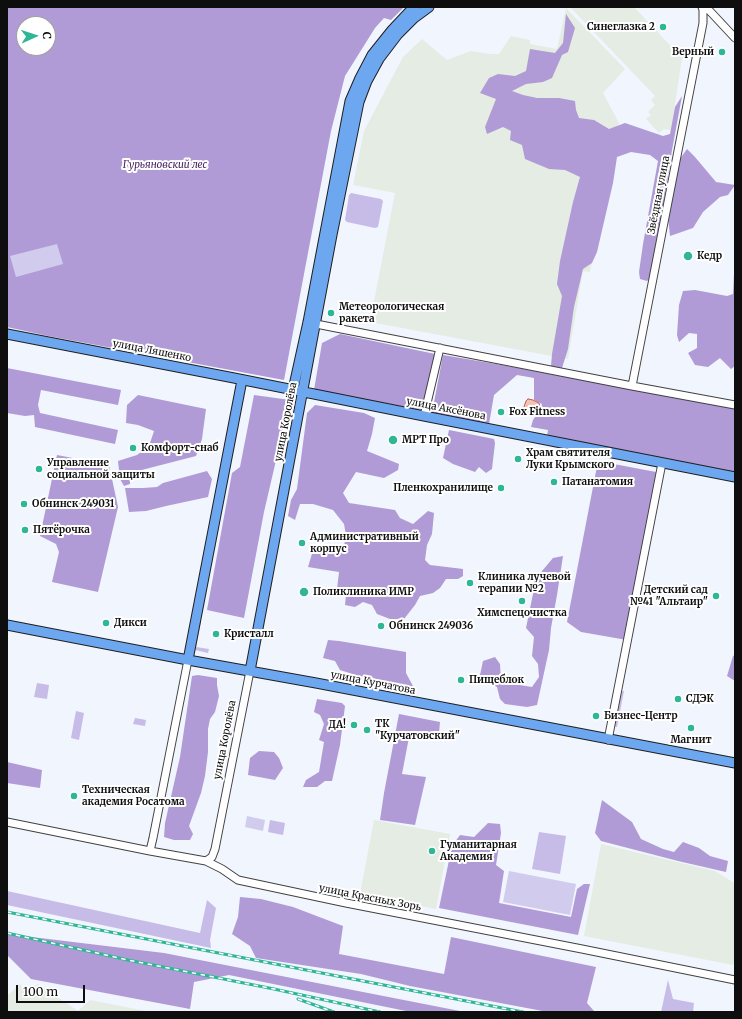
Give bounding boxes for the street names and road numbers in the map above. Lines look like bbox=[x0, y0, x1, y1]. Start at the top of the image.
street label: Звёздная улица bbox=[646, 155, 672, 235]
street label: улица Ляшенко bbox=[112, 338, 192, 364]
street label: улица Королёва bbox=[272, 381, 300, 463]
street label: улица Аксёнова bbox=[405, 395, 487, 423]
street label: улица Курчатова bbox=[330, 669, 416, 697]
street label: улица Королёва bbox=[211, 699, 239, 781]
street label: улица Красных Зорь bbox=[318, 882, 422, 914]

